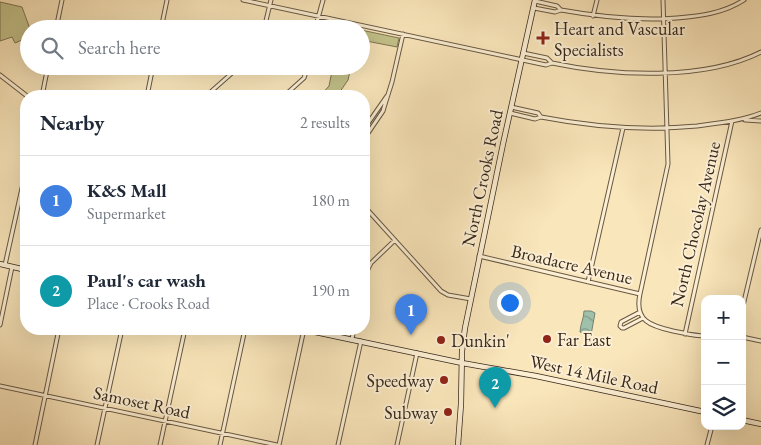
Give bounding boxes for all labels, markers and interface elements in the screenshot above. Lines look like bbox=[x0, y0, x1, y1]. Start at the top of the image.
place label: Heart and Vascular Specialists bbox=[554, 17, 685, 61]
search box bbox=[20, 20, 370, 75]
marker: Heart and Vascular Specialists bbox=[536, 31, 550, 45]
icon: search bbox=[38, 34, 66, 62]
text: Search here bbox=[78, 35, 160, 60]
street label: North Crooks Road bbox=[456, 106, 508, 249]
text: Nearby bbox=[40, 109, 104, 136]
text: 2 results bbox=[300, 112, 350, 133]
street label: North Chocolay Avenue bbox=[665, 139, 725, 309]
text: K&S Mall bbox=[87, 178, 167, 203]
text: 1 bbox=[52, 190, 60, 211]
text: 180 m bbox=[311, 190, 350, 211]
text: Supermarket bbox=[87, 203, 166, 224]
street label: Broadacre Avenue bbox=[509, 239, 635, 289]
text: Paul's car wash bbox=[87, 268, 206, 293]
text: 2 bbox=[52, 280, 60, 301]
text: 190 m bbox=[311, 280, 350, 301]
your location bbox=[497, 290, 523, 316]
text: Place · Crooks Road bbox=[87, 293, 210, 314]
pin: 1 bbox=[395, 294, 427, 335]
map controls bbox=[701, 295, 746, 430]
button: + bbox=[701, 295, 746, 340]
place label: Far East bbox=[557, 328, 611, 351]
place label: Dunkin' bbox=[451, 329, 510, 352]
marker: Far East bbox=[541, 333, 553, 345]
marker: Dunkin' bbox=[435, 334, 447, 346]
button: − bbox=[701, 340, 746, 385]
street label: West 14 Mile Road bbox=[528, 349, 661, 399]
pin: 2 bbox=[479, 367, 511, 408]
place label: Speedway bbox=[367, 369, 434, 392]
marker: Speedway bbox=[438, 374, 450, 386]
street label: Samoset Road bbox=[92, 381, 193, 424]
button: layers bbox=[701, 385, 746, 430]
place label: Subway bbox=[384, 401, 438, 424]
marker: Subway bbox=[442, 406, 454, 418]

